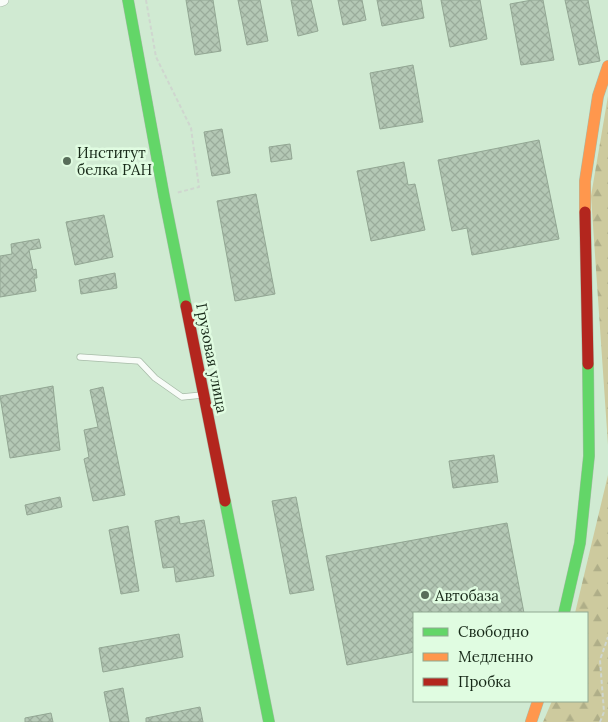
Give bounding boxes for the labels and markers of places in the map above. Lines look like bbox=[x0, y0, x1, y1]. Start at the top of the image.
place label: Институт белка РАН bbox=[77, 143, 152, 179]
marker: Институт белка РАН bbox=[61, 155, 73, 167]
place label: Автобаза bbox=[434, 586, 499, 605]
marker: Автобаза bbox=[419, 589, 431, 601]

